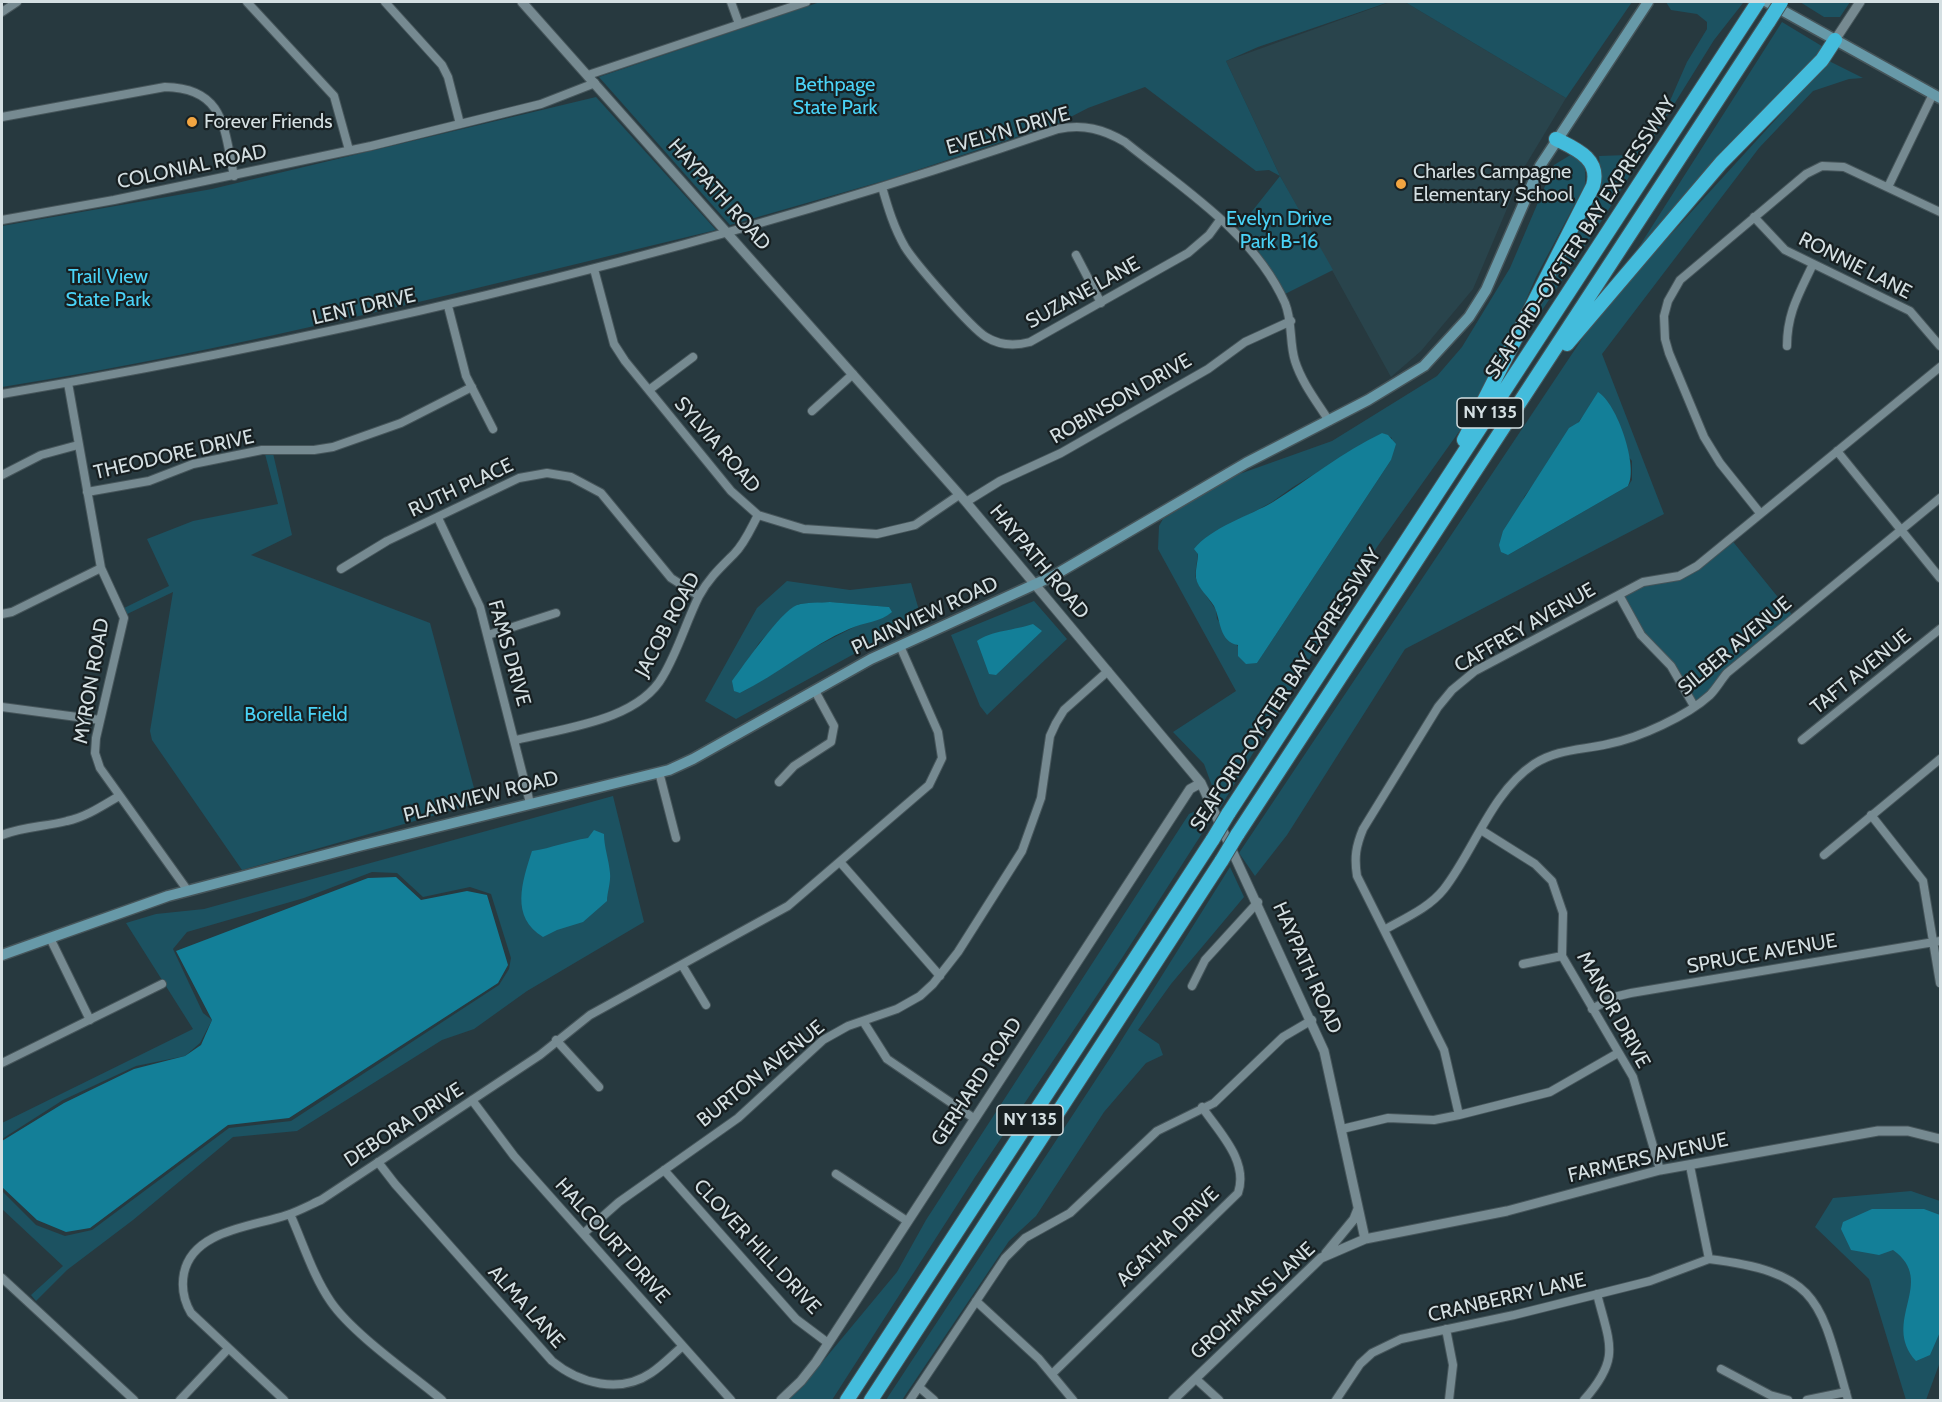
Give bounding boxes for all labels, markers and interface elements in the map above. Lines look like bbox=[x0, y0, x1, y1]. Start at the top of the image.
park label: Bethpage State Park bbox=[793, 73, 877, 120]
street label: SEAFORD-OYSTER BAY EXPRESSWAY bbox=[1480, 92, 1682, 384]
street label: EVELYN DRIVE bbox=[943, 102, 1073, 160]
place label: Forever Friends bbox=[204, 110, 332, 134]
marker: Forever Friends bbox=[185, 115, 199, 129]
street label: HAYPATH ROAD bbox=[663, 134, 775, 256]
street label: COLONIAL ROAD bbox=[115, 139, 269, 195]
place label: Charles Campagne Elementary School bbox=[1413, 160, 1573, 207]
marker: Charles Campagne Elementary School bbox=[1394, 177, 1408, 191]
park label: Evelyn Drive Park B-16 bbox=[1226, 207, 1332, 254]
street label: RONNIE LANE bbox=[1794, 227, 1916, 305]
street label: SUZANE LANE bbox=[1022, 252, 1144, 334]
park label: Trail View State Park bbox=[66, 265, 150, 312]
street label: LENT DRIVE bbox=[310, 283, 418, 331]
street label: ROBINSON DRIVE bbox=[1046, 349, 1196, 449]
street label: SYLVIA ROAD bbox=[669, 392, 765, 498]
road number: NY 135 bbox=[1457, 398, 1523, 428]
street label: THEODORE DRIVE bbox=[92, 425, 256, 485]
street label: RUTH PLACE bbox=[405, 453, 517, 523]
street label: HAYPATH ROAD bbox=[984, 500, 1094, 624]
street label: SEAFORD-OYSTER BAY EXPRESSWAY bbox=[1185, 544, 1387, 836]
street label: JACOB ROAD bbox=[630, 569, 706, 681]
street label: PLAINVIEW ROAD bbox=[848, 572, 1002, 660]
street label: CAFFREY AVENUE bbox=[1450, 578, 1600, 678]
street label: SILBER AVENUE bbox=[1673, 592, 1797, 700]
street label: FAMS DRIVE bbox=[482, 597, 536, 709]
street label: MYRON ROAD bbox=[69, 616, 115, 746]
street label: TAFT AVENUE bbox=[1806, 624, 1916, 720]
park label: Borella Field bbox=[244, 703, 348, 727]
street label: PLAINVIEW ROAD bbox=[401, 766, 561, 828]
street label: HAYPATH ROAD bbox=[1267, 898, 1347, 1038]
street label: SPRUCE AVENUE bbox=[1685, 929, 1839, 979]
street label: MANOR DRIVE bbox=[1571, 948, 1655, 1072]
street label: GERHARD ROAD bbox=[927, 1013, 1027, 1151]
street label: BURTON AVENUE bbox=[693, 1015, 829, 1133]
street label: DEBORA DRIVE bbox=[340, 1078, 468, 1172]
road number: NY 135 bbox=[997, 1105, 1063, 1135]
street label: FARMERS AVENUE bbox=[1566, 1128, 1730, 1188]
street label: HALCOURT DRIVE bbox=[550, 1174, 674, 1308]
street label: CLOVER HILL DRIVE bbox=[688, 1175, 826, 1319]
street label: AGATHA DRIVE bbox=[1112, 1182, 1224, 1292]
street label: GROHMANS LANE bbox=[1186, 1237, 1320, 1365]
street label: ALMA LANE bbox=[483, 1261, 569, 1353]
street label: CRANBERRY LANE bbox=[1426, 1268, 1588, 1328]

